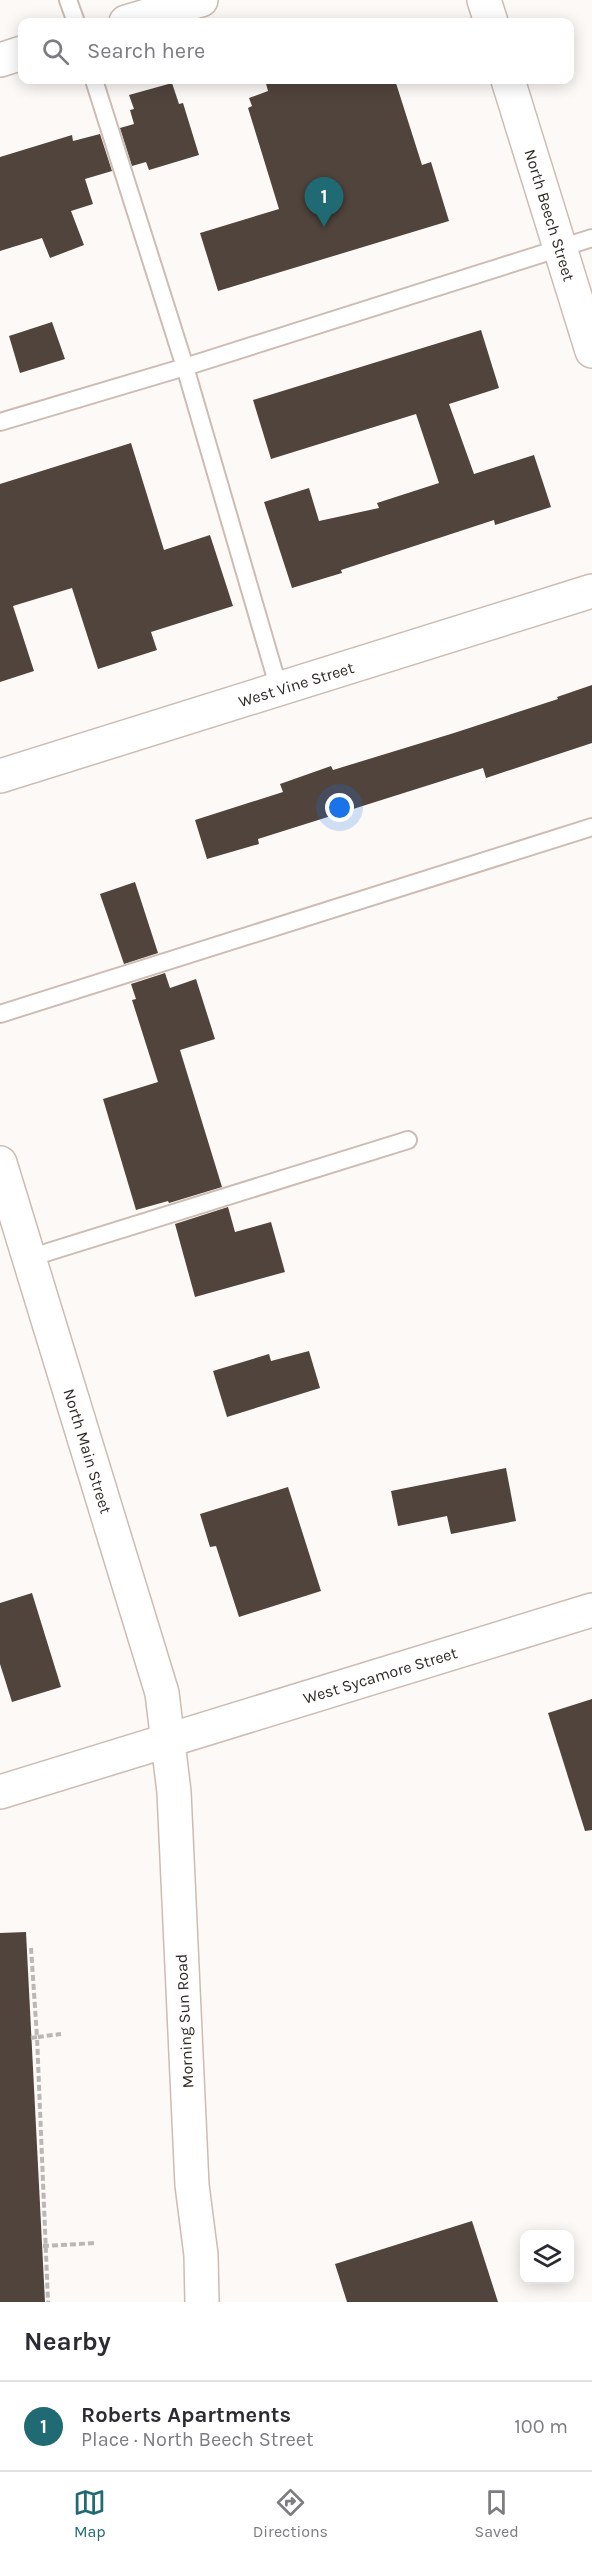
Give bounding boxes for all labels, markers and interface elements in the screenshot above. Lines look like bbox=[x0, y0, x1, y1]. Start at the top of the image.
search box bbox=[18, 18, 574, 84]
icon: search bbox=[39, 35, 72, 68]
text: Search here bbox=[87, 38, 205, 64]
street label: North Beech Street bbox=[520, 147, 579, 283]
pin: 1 bbox=[304, 178, 344, 227]
street label: West Vine Street bbox=[236, 658, 356, 711]
your location bbox=[325, 793, 354, 822]
street label: North Main Street bbox=[60, 1386, 116, 1516]
street label: West Sycamore Street bbox=[301, 1643, 459, 1708]
street label: Morning Sun Road bbox=[171, 1953, 198, 2089]
map controls bbox=[520, 2230, 574, 2284]
button: layers bbox=[520, 2230, 574, 2284]
text: Nearby bbox=[24, 2326, 111, 2357]
text: Roberts Apartments bbox=[81, 2402, 291, 2428]
text: 1 bbox=[40, 2415, 47, 2438]
text: 100 m bbox=[514, 2415, 568, 2438]
text: Place · North Beech Street bbox=[81, 2428, 314, 2451]
tab: Map bbox=[73, 2486, 106, 2541]
tab: Directions bbox=[253, 2486, 328, 2541]
tab: Saved bbox=[475, 2486, 519, 2541]

